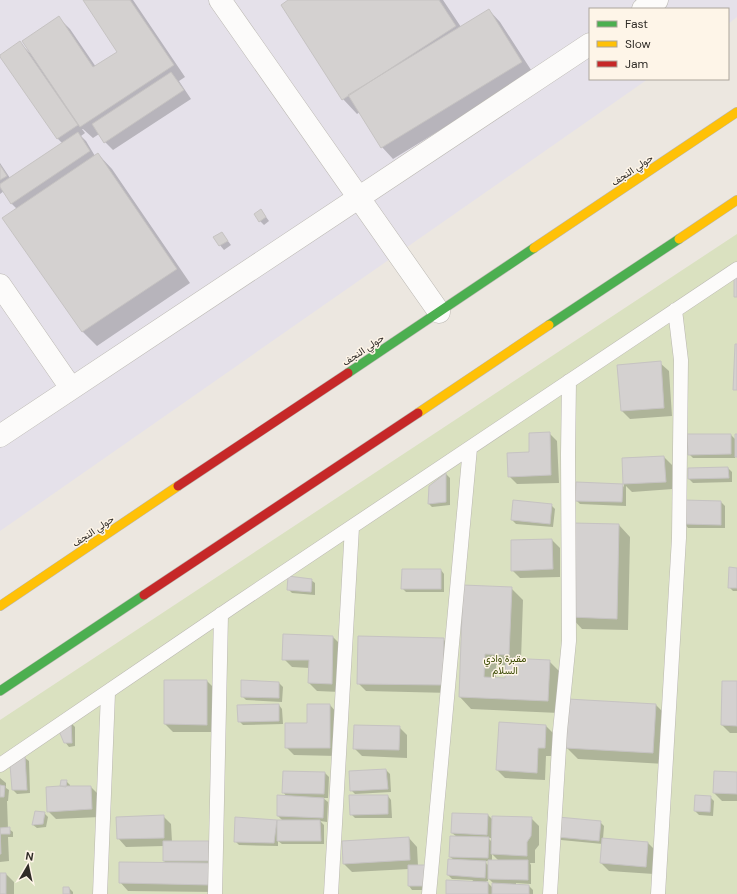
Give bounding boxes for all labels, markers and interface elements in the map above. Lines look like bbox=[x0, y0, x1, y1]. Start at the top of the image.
legend bbox=[589, 8, 729, 80]
text: Fast bbox=[625, 16, 648, 32]
text: Slow bbox=[625, 36, 651, 52]
text: Jam bbox=[625, 56, 648, 72]
street label: حولي النجف bbox=[609, 151, 657, 190]
street label: حولي النجف bbox=[340, 331, 388, 370]
street label: حولي النجف bbox=[70, 512, 118, 551]
park label: مقبرة وادي السلام bbox=[484, 652, 526, 677]
north arrow bbox=[8, 846, 48, 886]
text: N bbox=[25, 849, 35, 864]

